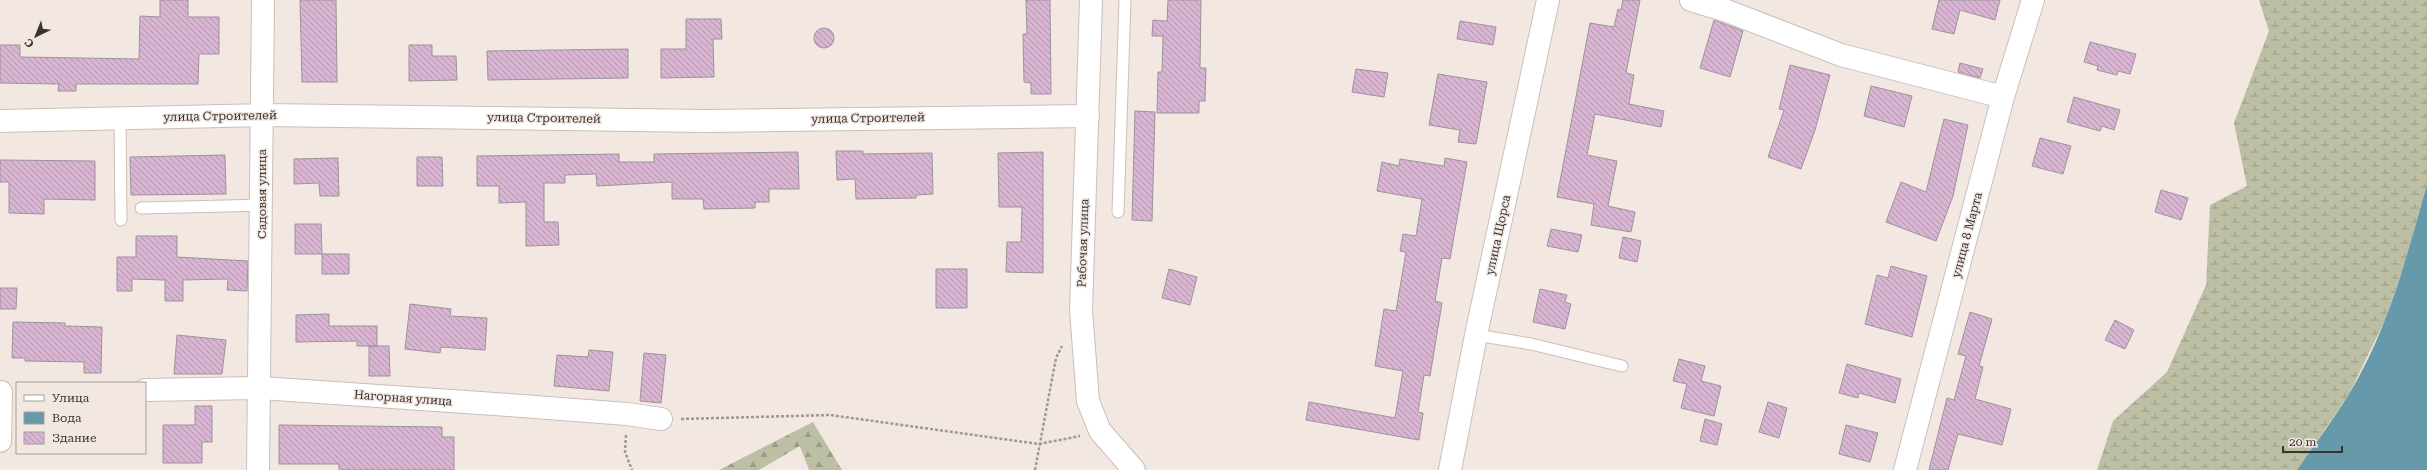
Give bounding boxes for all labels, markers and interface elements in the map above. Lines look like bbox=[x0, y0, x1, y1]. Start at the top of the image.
north arrow bbox=[16, 16, 56, 56]
text: С bbox=[22, 35, 37, 50]
street label: улица Строителей bbox=[163, 108, 277, 124]
street label: улица Строителей bbox=[487, 110, 601, 126]
street label: улица Строителей bbox=[811, 110, 925, 126]
street label: Садовая улица bbox=[255, 149, 269, 239]
street label: улица 8 Марта bbox=[1949, 190, 1985, 279]
street label: улица Щорса bbox=[1483, 193, 1513, 276]
street label: Рабочая улица bbox=[1074, 198, 1092, 288]
legend bbox=[16, 382, 146, 454]
street label: Нагорная улица bbox=[353, 388, 453, 408]
text: Улица bbox=[52, 391, 90, 405]
text: Вода bbox=[52, 411, 82, 425]
scale bar bbox=[2283, 428, 2342, 454]
text: Здание bbox=[52, 431, 97, 445]
text: 20 m bbox=[2289, 435, 2316, 449]

